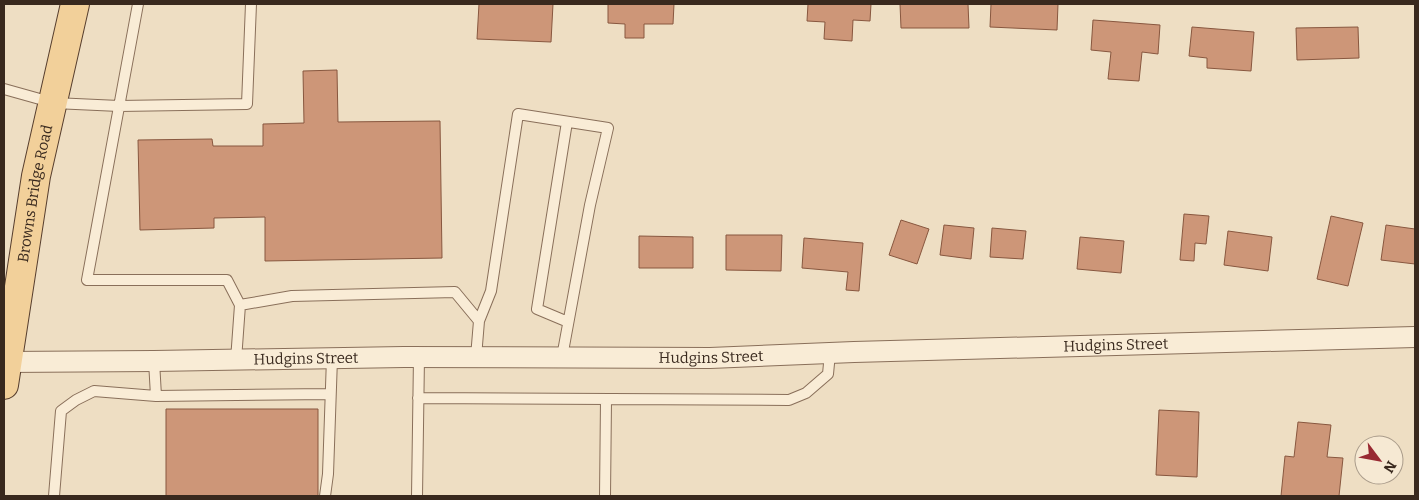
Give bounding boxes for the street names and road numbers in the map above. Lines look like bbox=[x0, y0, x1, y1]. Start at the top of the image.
street label: Browns Bridge Road bbox=[14, 123, 56, 264]
street label: Hudgins Street bbox=[1063, 335, 1169, 355]
street label: Hudgins Street bbox=[658, 347, 764, 367]
street label: Hudgins Street bbox=[253, 349, 359, 368]

